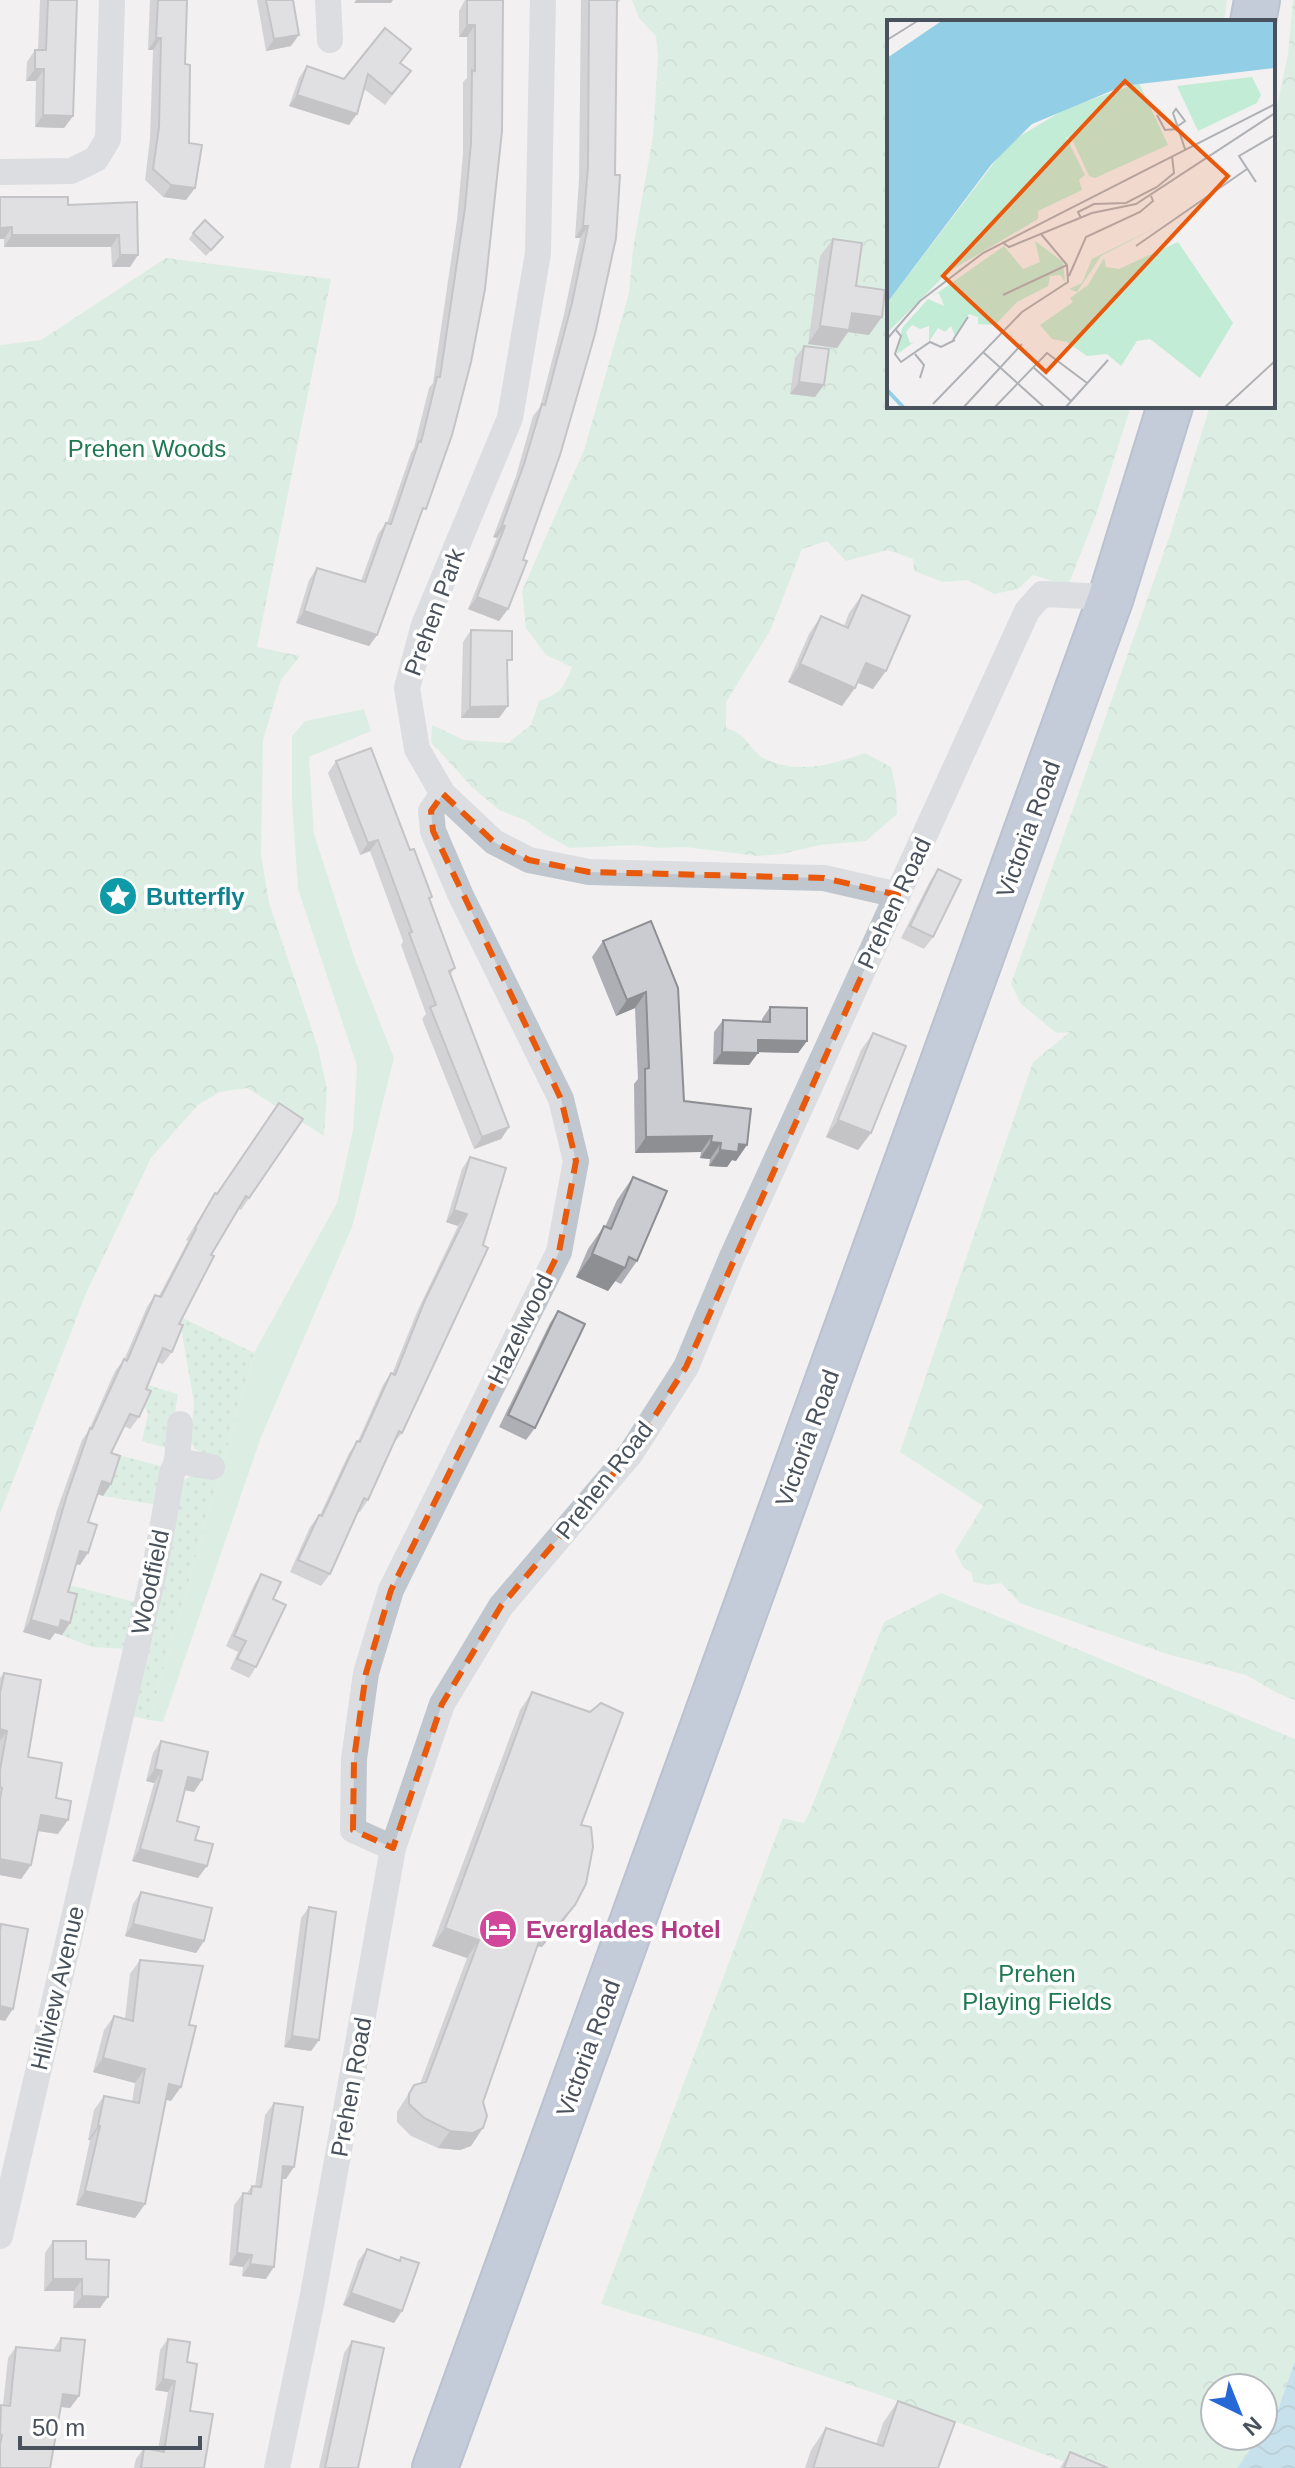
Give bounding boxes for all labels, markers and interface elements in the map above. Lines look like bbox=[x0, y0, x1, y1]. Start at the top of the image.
inset map bbox=[887, 20, 1275, 408]
park label: Prehen Woods bbox=[68, 435, 226, 462]
street label: Prehen Park bbox=[399, 544, 470, 679]
street label: Victoria Road bbox=[991, 757, 1065, 901]
street label: Prehen Road bbox=[852, 833, 936, 973]
place icon: Butterfly bbox=[97, 875, 139, 917]
place label: Butterfly bbox=[146, 883, 245, 910]
street label: Hazelwood bbox=[482, 1270, 558, 1388]
street label: Victoria Road bbox=[770, 1366, 844, 1510]
street label: Prehen Road bbox=[550, 1416, 658, 1544]
street label: Woodfield bbox=[126, 1527, 174, 1637]
street label: Hillview Avenue bbox=[25, 1903, 89, 2073]
hotel icon: Everglades Hotel bbox=[477, 1908, 519, 1950]
place label: Everglades Hotel bbox=[526, 1916, 721, 1943]
park label: Prehen Playing Fields bbox=[962, 1960, 1112, 2015]
street label: Victoria Road bbox=[551, 1976, 625, 2120]
street label: Prehen Road bbox=[325, 2015, 377, 2159]
north arrow bbox=[1199, 2372, 1279, 2452]
scale bar bbox=[20, 2400, 200, 2450]
text: N bbox=[1238, 2412, 1267, 2441]
text: 50 m bbox=[32, 2414, 85, 2441]

